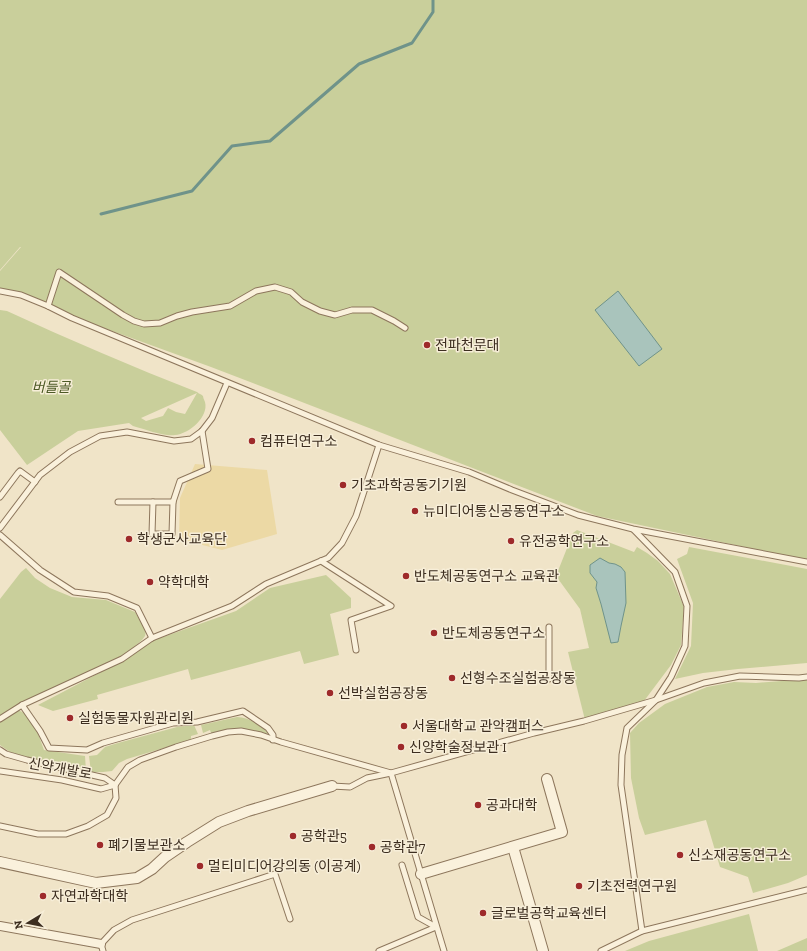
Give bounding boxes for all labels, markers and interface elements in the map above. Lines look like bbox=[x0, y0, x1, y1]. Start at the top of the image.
place label: 전파천문대 bbox=[435, 337, 499, 354]
marker: 전파천문대 bbox=[422, 340, 432, 350]
park label: 버들골 bbox=[32, 379, 71, 396]
place label: 컴퓨터연구소 bbox=[260, 433, 337, 450]
marker: 컴퓨터연구소 bbox=[247, 436, 257, 446]
place label: 기초과학공동기기원 bbox=[351, 477, 467, 494]
marker: 기초과학공동기기원 bbox=[338, 480, 348, 490]
place label: 뉴미디어통신공동연구소 bbox=[423, 503, 565, 520]
marker: 뉴미디어통신공동연구소 bbox=[410, 506, 420, 516]
place label: 학생군사교육단 bbox=[137, 531, 227, 548]
place label: 유전공학연구소 bbox=[519, 533, 609, 550]
marker: 학생군사교육단 bbox=[124, 534, 134, 544]
marker: 유전공학연구소 bbox=[506, 536, 516, 546]
place label: 반도체공동연구소 교육관 bbox=[414, 568, 559, 585]
marker: 반도체공동연구소 교육관 bbox=[401, 571, 411, 581]
place label: 약학대학 bbox=[158, 574, 210, 591]
marker: 약학대학 bbox=[145, 577, 155, 587]
place label: 반도체공동연구소 bbox=[442, 625, 545, 642]
marker: 반도체공동연구소 bbox=[429, 628, 439, 638]
place label: 선형수조실험공장동 bbox=[460, 670, 576, 687]
marker: 선형수조실험공장동 bbox=[447, 673, 457, 683]
place label: 선박실험공장동 bbox=[338, 685, 428, 702]
marker: 선박실험공장동 bbox=[325, 688, 335, 698]
place label: 실험동물자원관리원 bbox=[78, 710, 194, 727]
marker: 실험동물자원관리원 bbox=[65, 713, 75, 723]
place label: 서울대학교 관악캠퍼스 bbox=[412, 718, 544, 735]
marker: 서울대학교 관악캠퍼스 bbox=[399, 721, 409, 731]
place label: 신양학술정보관 I bbox=[409, 739, 507, 756]
marker: 신양학술정보관 I bbox=[396, 742, 406, 752]
street label: 신약개발로 bbox=[27, 755, 93, 783]
place label: 공과대학 bbox=[486, 797, 538, 814]
marker: 공과대학 bbox=[473, 800, 483, 810]
place label: 공학관5 bbox=[301, 828, 347, 845]
marker: 공학관5 bbox=[288, 831, 298, 841]
place label: 폐기물보관소 bbox=[108, 837, 185, 854]
place label: 공학관7 bbox=[380, 839, 426, 856]
marker: 폐기물보관소 bbox=[95, 840, 105, 850]
marker: 공학관7 bbox=[367, 842, 377, 852]
place label: 신소재공동연구소 bbox=[688, 847, 791, 864]
marker: 신소재공동연구소 bbox=[675, 850, 685, 860]
place label: 멀티미디어강의동 (이공계) bbox=[208, 858, 361, 875]
marker: 멀티미디어강의동 (이공계) bbox=[195, 861, 205, 871]
place label: 기초전력연구원 bbox=[587, 878, 677, 895]
marker: 기초전력연구원 bbox=[574, 881, 584, 891]
place label: 자연과학대학 bbox=[51, 888, 128, 905]
marker: 자연과학대학 bbox=[38, 891, 48, 901]
north arrow bbox=[8, 903, 48, 943]
place label: 글로벌공학교육센터 bbox=[491, 905, 607, 922]
marker: 글로벌공학교육센터 bbox=[478, 908, 488, 918]
text: N bbox=[11, 919, 26, 930]

